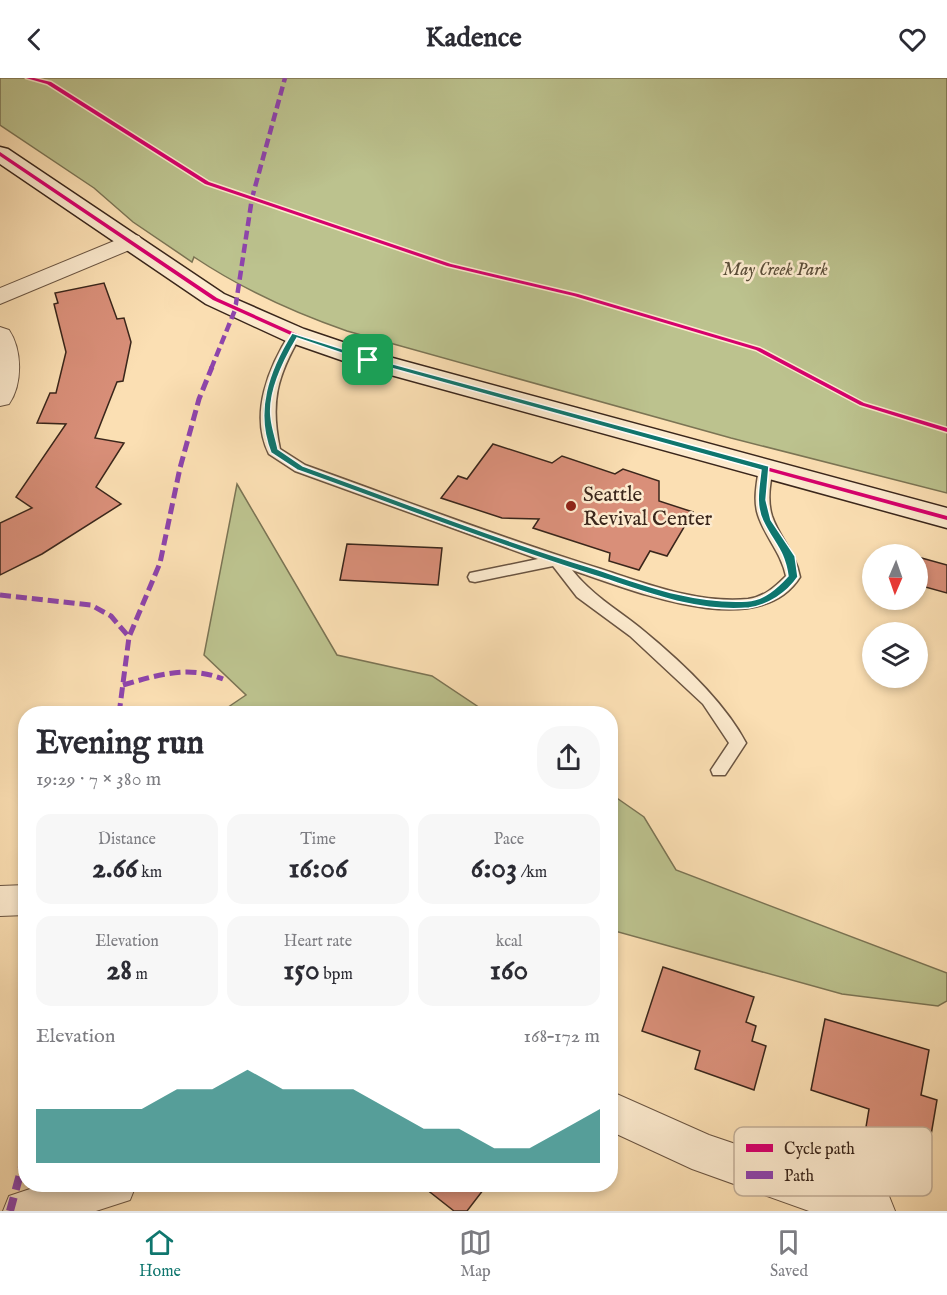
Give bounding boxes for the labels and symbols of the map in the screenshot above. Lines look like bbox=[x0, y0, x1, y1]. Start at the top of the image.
park label: May Creek Park bbox=[722, 259, 828, 282]
pin bbox=[342, 334, 393, 385]
place label: Seattle Revival Center bbox=[583, 482, 713, 533]
marker: Seattle Revival Center bbox=[564, 499, 578, 513]
north arrow bbox=[862, 544, 928, 610]
legend bbox=[734, 1127, 932, 1196]
text: Cycle path bbox=[784, 1140, 855, 1160]
text: Path bbox=[784, 1167, 815, 1187]

